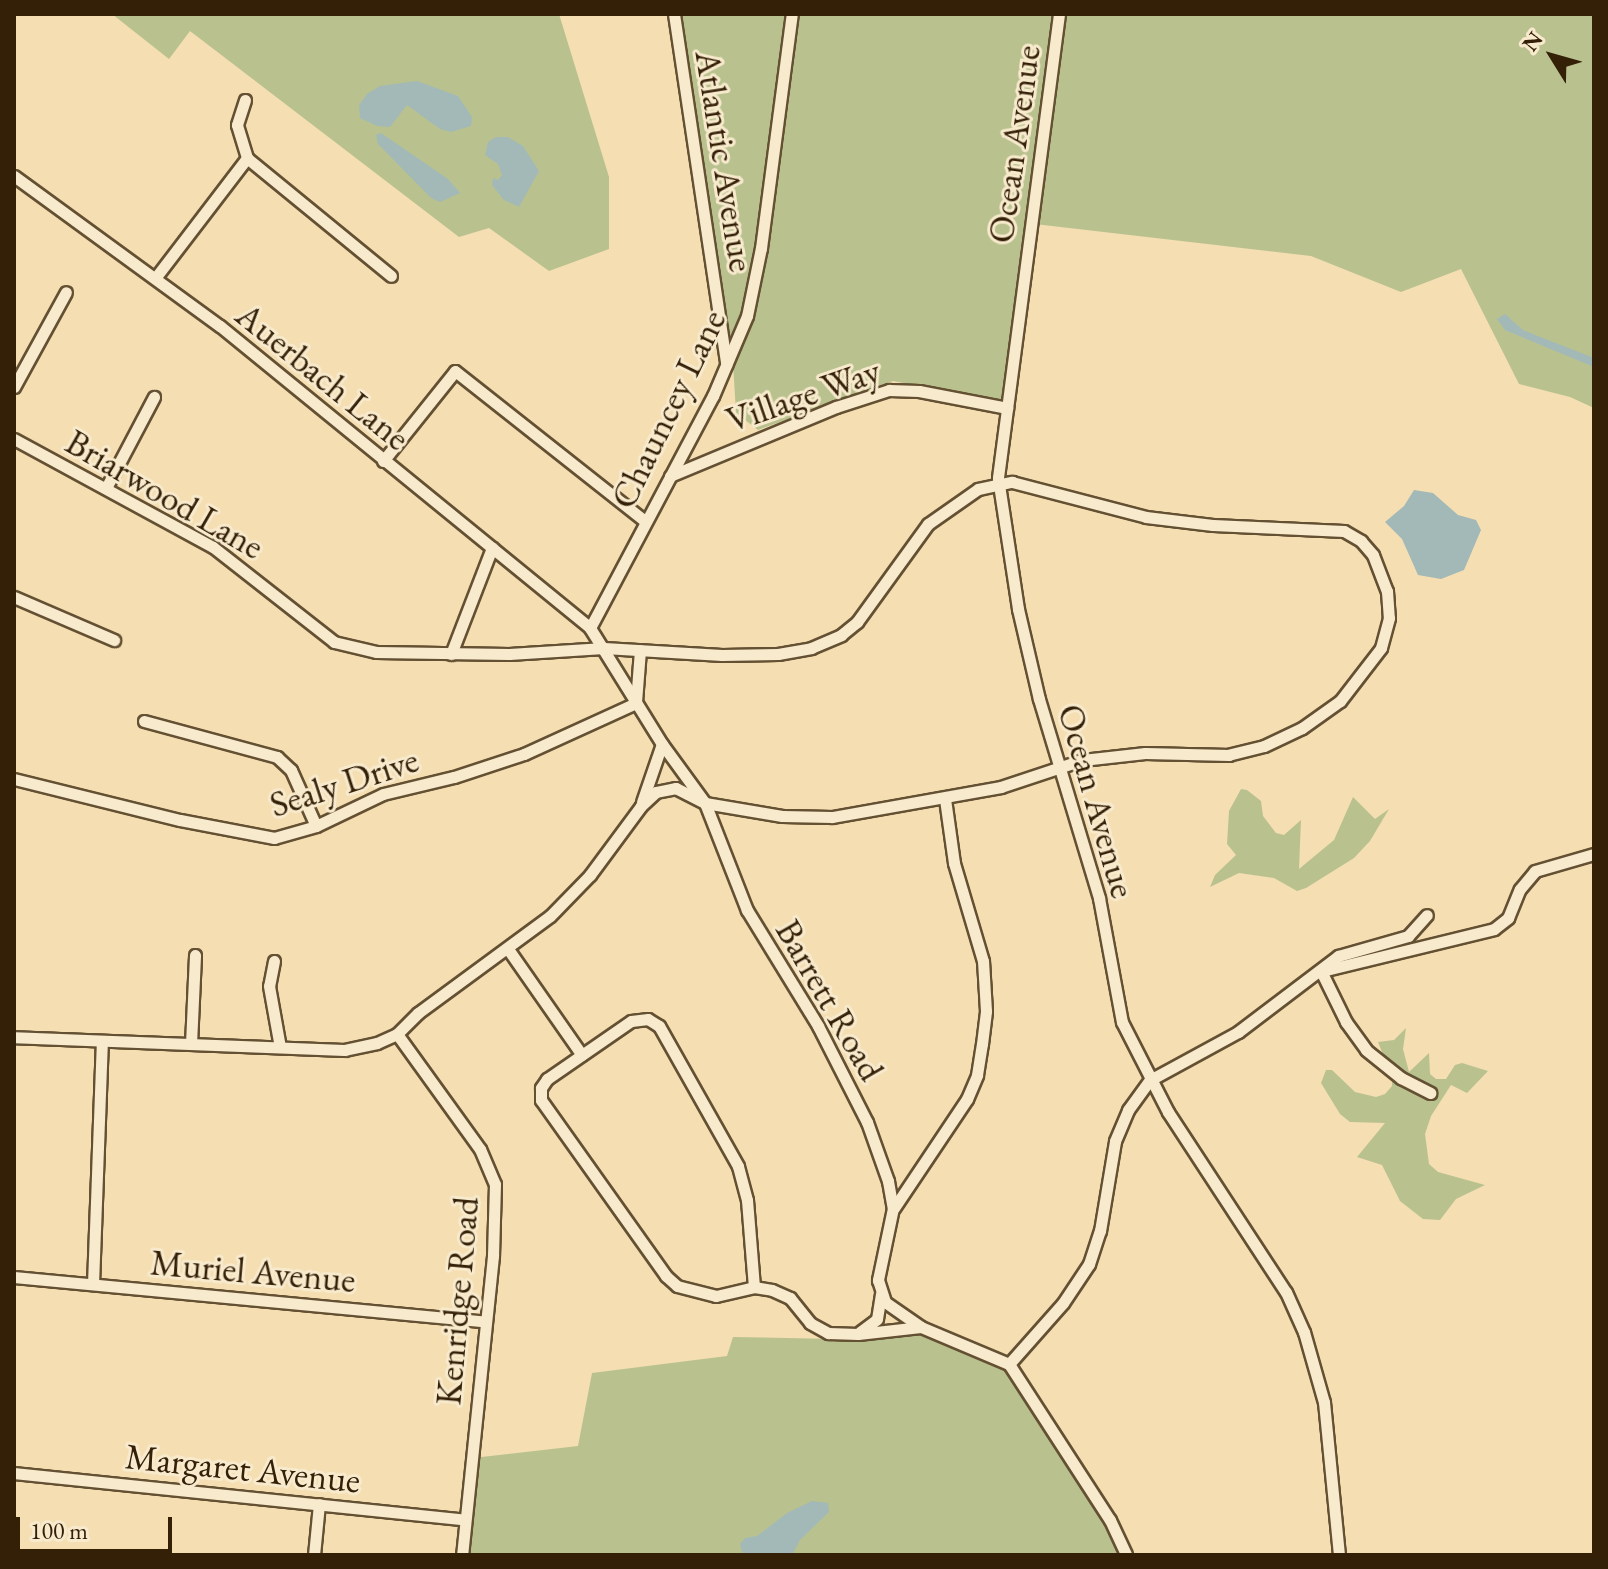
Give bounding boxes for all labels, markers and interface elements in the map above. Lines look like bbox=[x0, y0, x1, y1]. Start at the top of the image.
north arrow bbox=[1512, 16, 1592, 96]
text: N bbox=[1515, 25, 1549, 57]
street label: Ocean Avenue bbox=[979, 42, 1049, 246]
street label: Atlantic Avenue bbox=[686, 47, 764, 275]
street label: Auerbach Lane bbox=[227, 293, 419, 459]
street label: Chauncey Lane bbox=[601, 303, 735, 515]
street label: Village Way bbox=[720, 349, 886, 441]
street label: Briarwood Lane bbox=[58, 420, 272, 568]
street label: Ocean Avenue bbox=[1049, 699, 1145, 903]
street label: Sealy Drive bbox=[264, 738, 424, 826]
street label: Barrett Road bbox=[767, 912, 893, 1088]
street label: Kenridge Road bbox=[426, 1195, 488, 1407]
street label: Muriel Avenue bbox=[149, 1241, 357, 1301]
street label: Margaret Avenue bbox=[123, 1434, 363, 1502]
scale bar bbox=[20, 1501, 176, 1551]
text: 100 m bbox=[30, 1515, 88, 1546]

